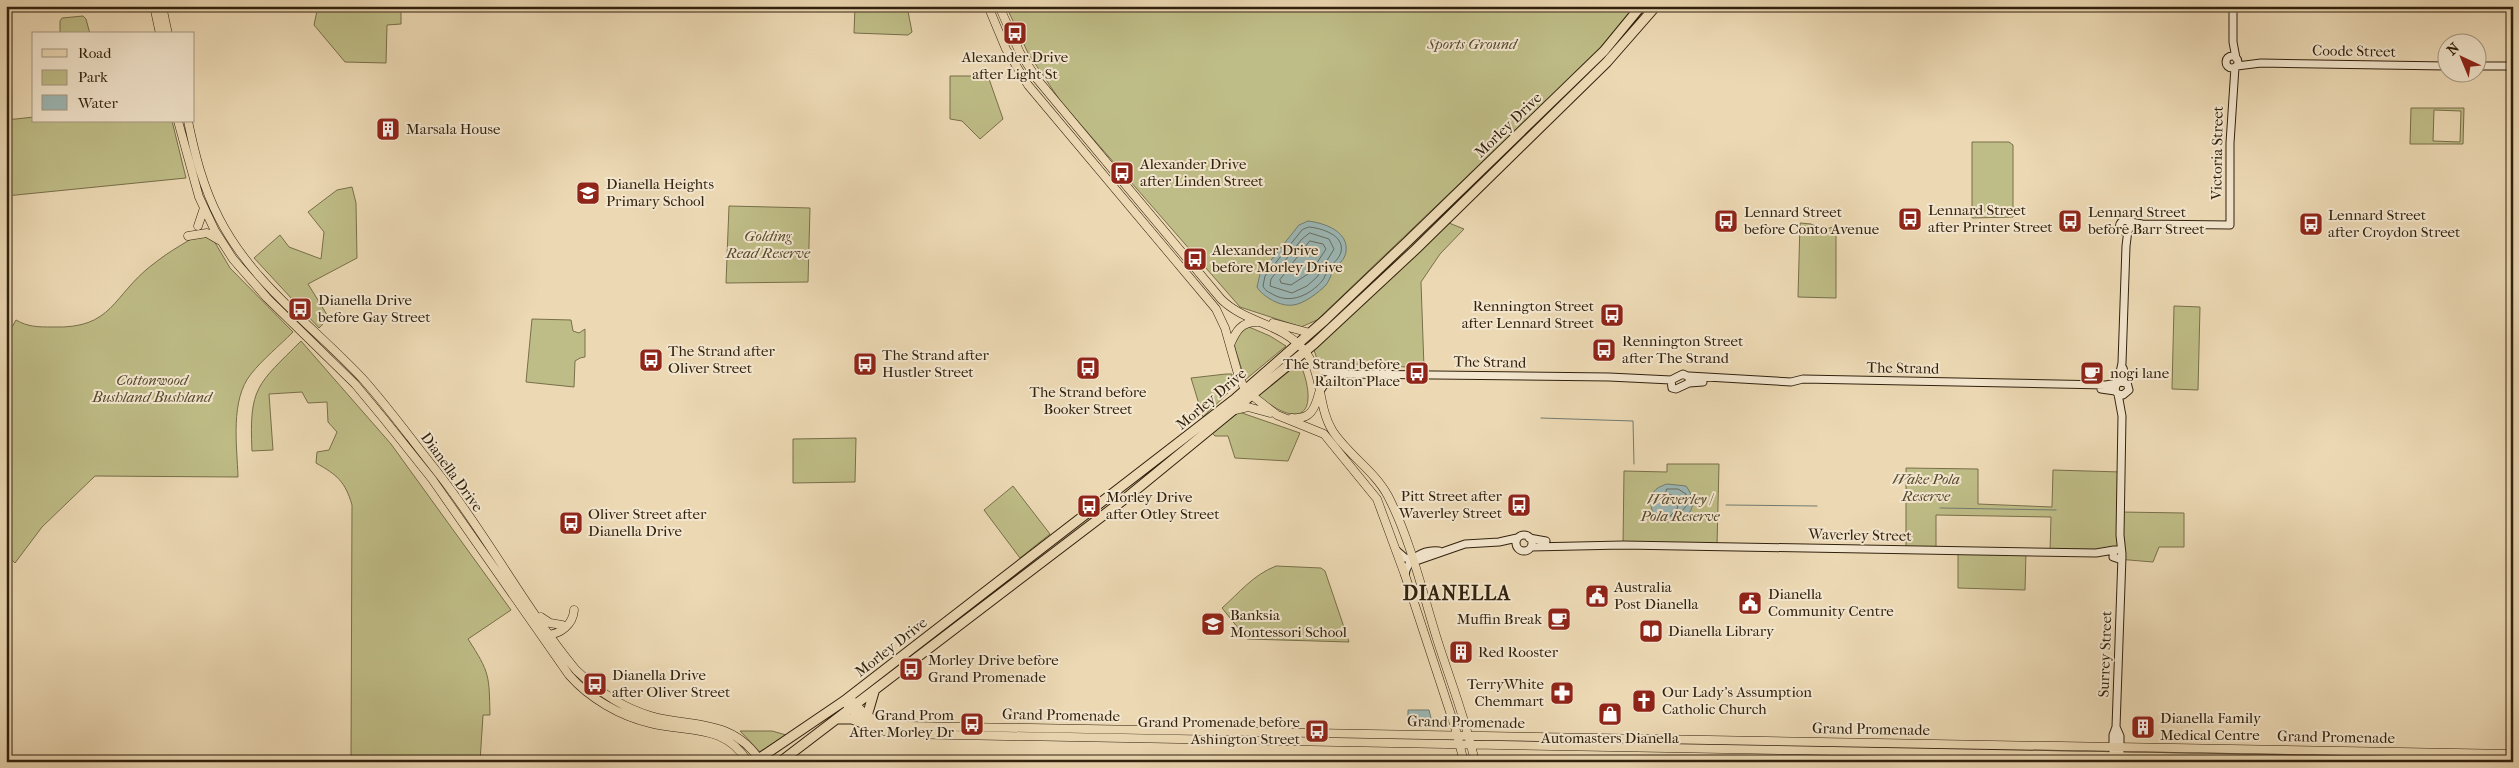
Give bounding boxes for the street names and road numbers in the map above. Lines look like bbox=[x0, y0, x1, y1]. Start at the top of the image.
street label: Coode Street bbox=[2312, 41, 2397, 61]
street label: Morley Drive bbox=[1471, 88, 1546, 161]
street label: Victoria Street bbox=[2207, 105, 2227, 201]
street label: The Strand bbox=[1454, 352, 1527, 372]
street label: The Strand bbox=[1867, 358, 1940, 378]
street label: Morley Drive bbox=[1172, 364, 1250, 434]
street label: Dianella Drive bbox=[417, 429, 487, 516]
street label: Waverley Street bbox=[1807, 525, 1912, 545]
street label: Surrey Street bbox=[2094, 610, 2116, 698]
street label: Morley Drive bbox=[851, 613, 931, 681]
street label: Grand Promenade bbox=[1002, 705, 1121, 725]
street label: Grand Promenade bbox=[1407, 712, 1526, 732]
street label: Grand Promenade bbox=[1812, 719, 1931, 739]
street label: Grand Promenade bbox=[2277, 727, 2396, 747]

